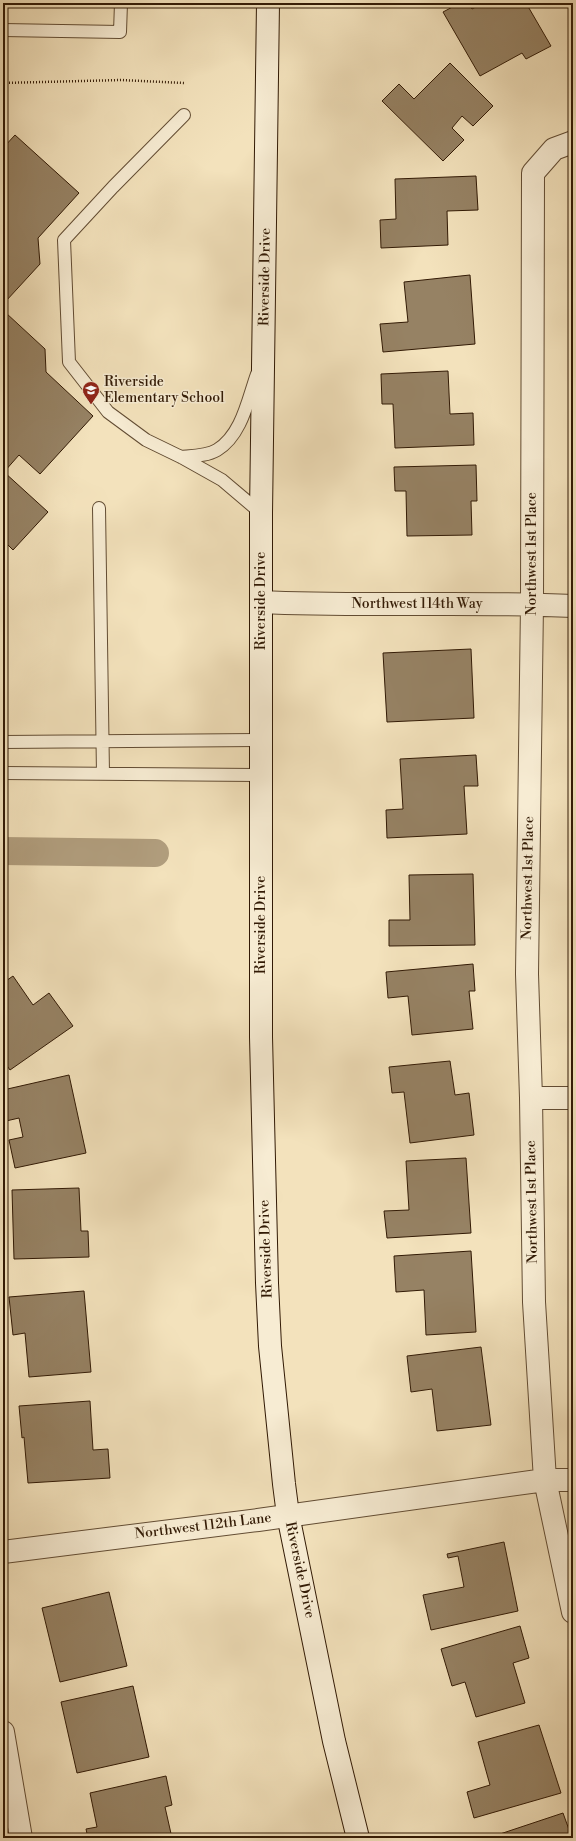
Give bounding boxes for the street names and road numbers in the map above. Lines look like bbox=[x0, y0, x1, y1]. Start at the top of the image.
street label: Riverside Drive bbox=[255, 228, 275, 326]
street label: Northwest 1st Place bbox=[523, 492, 541, 616]
street label: Riverside Drive bbox=[252, 552, 270, 650]
street label: Northwest 114th Way bbox=[352, 595, 483, 613]
street label: Northwest 1st Place bbox=[518, 816, 538, 940]
street label: Riverside Drive bbox=[252, 876, 270, 974]
street label: Northwest 1st Place bbox=[522, 1140, 542, 1264]
street label: Riverside Drive bbox=[255, 1199, 277, 1299]
street label: Northwest 112th Lane bbox=[134, 1509, 272, 1543]
street label: Riverside Drive bbox=[281, 1520, 319, 1620]

